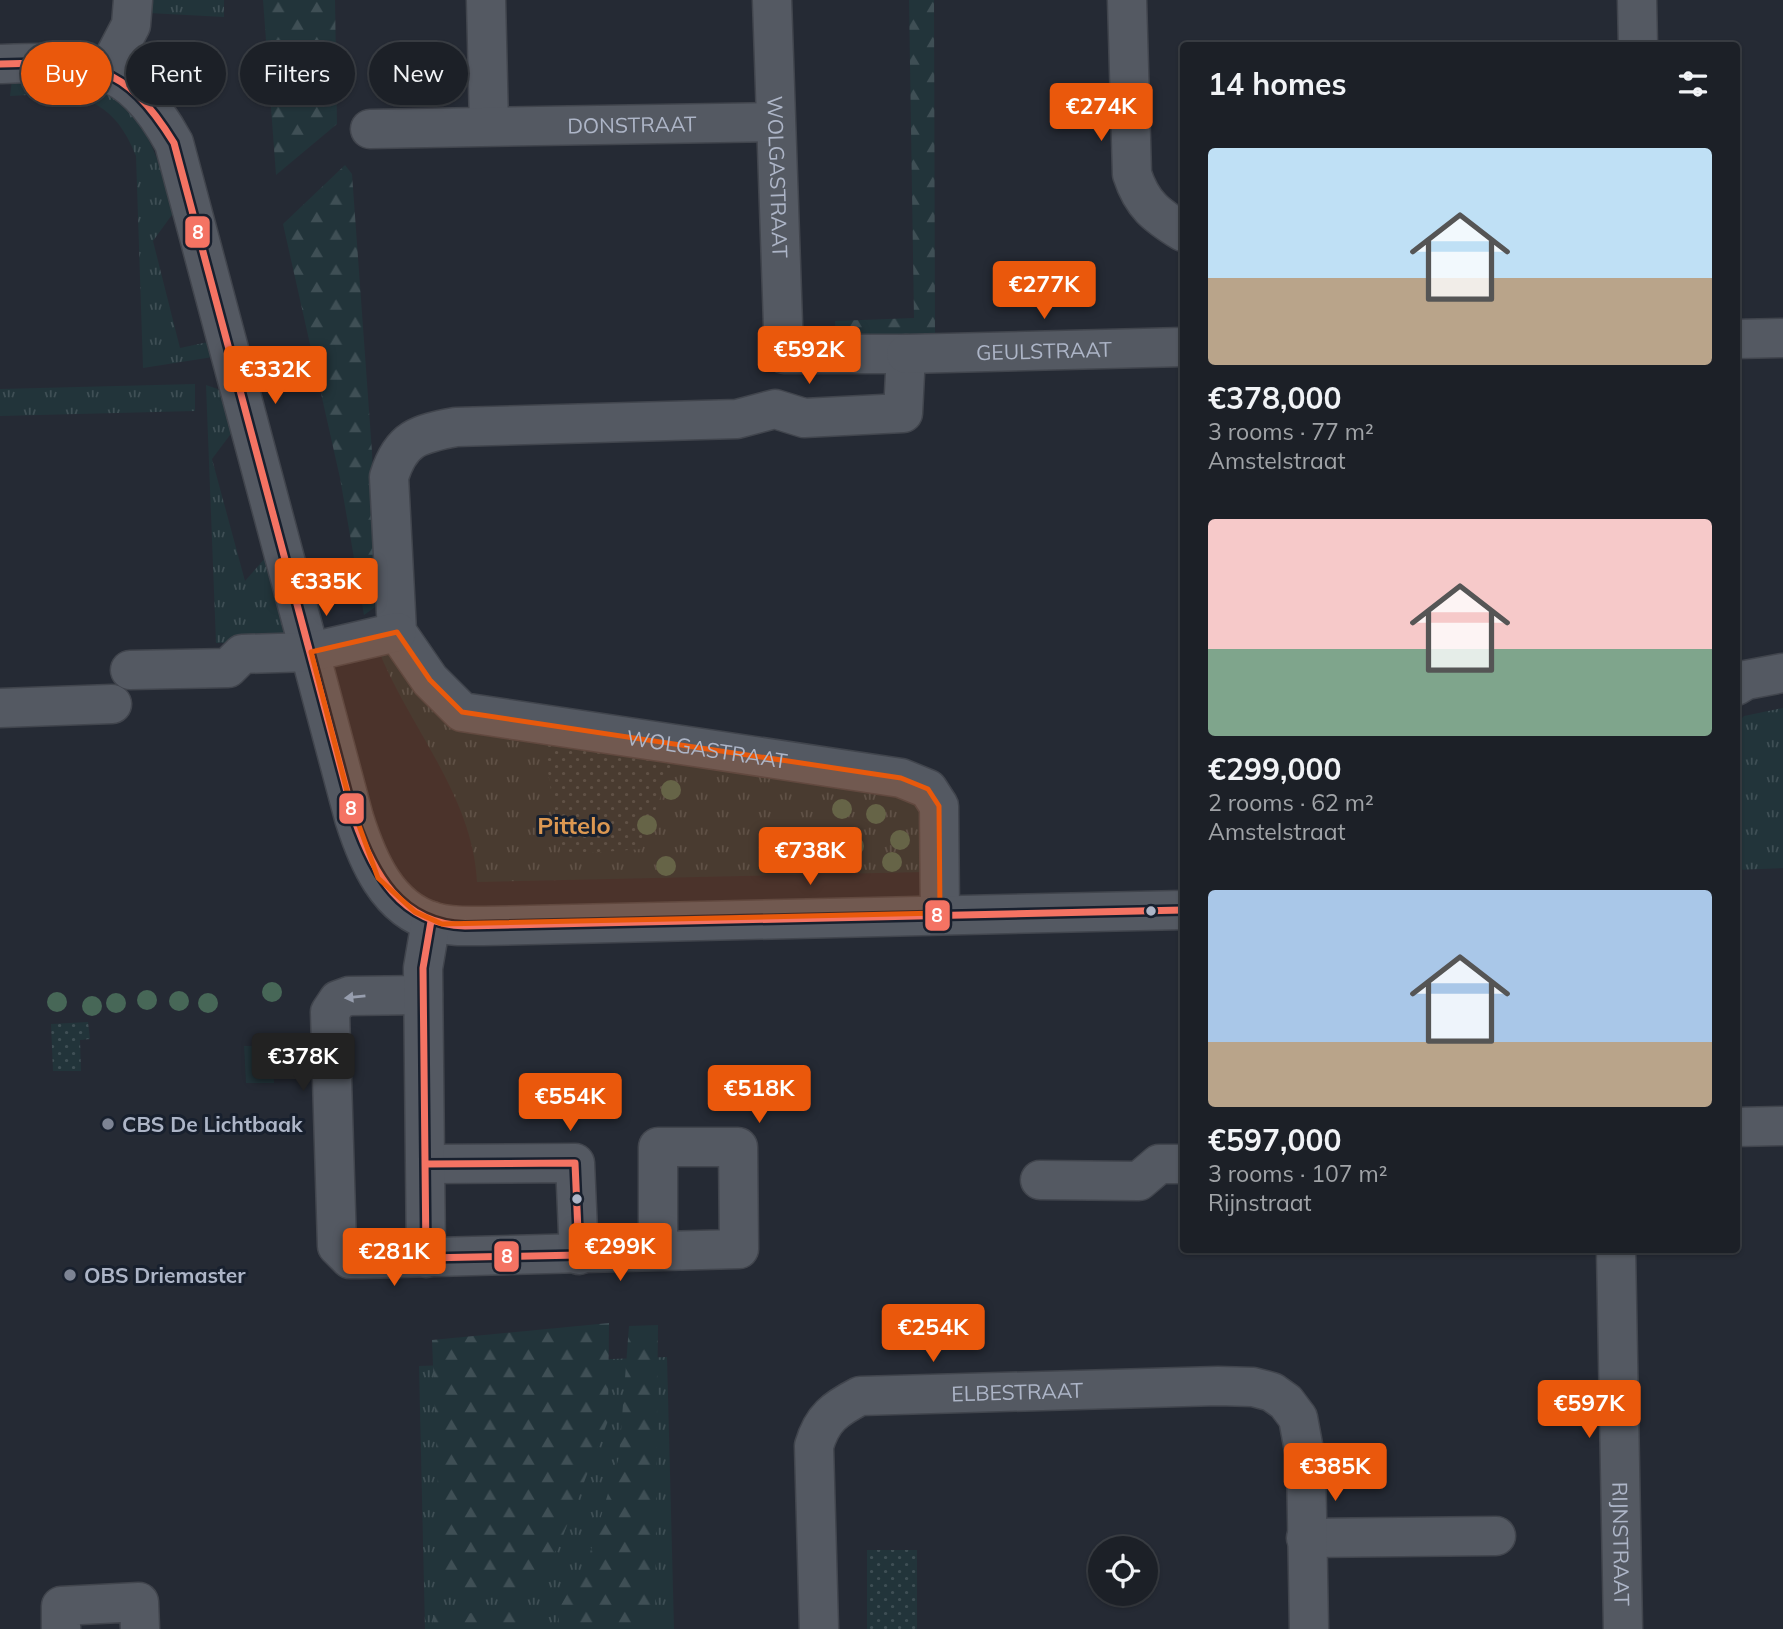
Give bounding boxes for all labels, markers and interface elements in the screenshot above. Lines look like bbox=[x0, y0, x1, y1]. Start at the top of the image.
chip: Buy bbox=[21, 42, 112, 105]
chip: Rent bbox=[126, 42, 226, 105]
chip: Filters bbox=[240, 42, 355, 105]
chip: New bbox=[369, 42, 468, 105]
text: 14 homes bbox=[1208, 65, 1347, 103]
icon: filters bbox=[1674, 65, 1712, 103]
pin: €274K bbox=[1052, 83, 1150, 143]
text: €274K bbox=[1066, 91, 1136, 120]
street label: WOLGASTRAAT bbox=[762, 95, 794, 259]
street label: DONSTRAAT bbox=[567, 110, 697, 139]
icon: home bbox=[1397, 194, 1523, 320]
line badge: 8 bbox=[184, 215, 211, 249]
text: 8 bbox=[192, 220, 204, 244]
pin: €277K bbox=[995, 262, 1093, 321]
text: €277K bbox=[1009, 269, 1079, 298]
pin: €592K bbox=[760, 326, 858, 386]
text: €592K bbox=[774, 334, 844, 363]
street label: GEULSTRAAT bbox=[976, 336, 1113, 365]
pin: €332K bbox=[226, 346, 324, 406]
text: €332K bbox=[240, 354, 310, 383]
text: €378,000 bbox=[1208, 379, 1341, 417]
text: 3 rooms · 77 m² bbox=[1208, 417, 1374, 446]
text: Amstelstraat bbox=[1208, 446, 1346, 475]
pin: €335K bbox=[277, 558, 375, 618]
icon: home bbox=[1397, 565, 1523, 691]
text: €335K bbox=[291, 566, 361, 595]
street label: WOLGASTRAAT bbox=[625, 724, 790, 774]
text: €299,000 bbox=[1208, 750, 1341, 788]
text: 2 rooms · 62 m² bbox=[1208, 788, 1374, 817]
line badge: 8 bbox=[338, 792, 365, 825]
text: 8 bbox=[345, 796, 357, 820]
district label: Pittelo bbox=[537, 810, 611, 840]
text: Amstelstraat bbox=[1208, 817, 1346, 846]
pin: €738K bbox=[761, 828, 859, 887]
text: €738K bbox=[775, 835, 845, 864]
line badge: 8 bbox=[924, 899, 951, 932]
text: 8 bbox=[931, 903, 943, 927]
unlabelled marker bbox=[1144, 904, 1158, 918]
icon: home bbox=[1397, 936, 1523, 1062]
one-way arrow bbox=[344, 991, 366, 1002]
pin: €378K bbox=[254, 1034, 352, 1093]
text: €378K bbox=[268, 1041, 338, 1070]
pin: €518K bbox=[710, 1066, 808, 1125]
text: €518K bbox=[724, 1073, 794, 1102]
pin: €554K bbox=[521, 1074, 619, 1133]
text: €554K bbox=[535, 1081, 605, 1110]
place label: CBS De Lichtbaak bbox=[122, 1111, 303, 1137]
marker: CBS De Lichtbaak bbox=[100, 1116, 116, 1132]
text: €597,000 bbox=[1208, 1121, 1341, 1159]
text: 3 rooms · 107 m² bbox=[1208, 1159, 1388, 1188]
text: Rijnstraat bbox=[1208, 1188, 1312, 1217]
unlabelled marker bbox=[570, 1192, 584, 1206]
pin: €299K bbox=[571, 1224, 669, 1283]
pin: €281K bbox=[345, 1228, 443, 1288]
text: €299K bbox=[585, 1231, 655, 1260]
text: €281K bbox=[359, 1236, 429, 1265]
line badge: 8 bbox=[493, 1240, 520, 1273]
text: 8 bbox=[501, 1244, 513, 1268]
place label: OBS Driemaster bbox=[84, 1262, 246, 1288]
marker: OBS Driemaster bbox=[62, 1267, 78, 1283]
pin: €254K bbox=[884, 1304, 982, 1364]
text: €254K bbox=[898, 1312, 968, 1341]
street label: ELBESTRAAT bbox=[951, 1377, 1084, 1406]
pin: €597K bbox=[1540, 1380, 1638, 1440]
text: €597K bbox=[1554, 1388, 1624, 1417]
pin: €385K bbox=[1286, 1444, 1384, 1503]
text: €385K bbox=[1300, 1451, 1370, 1480]
street label: RIJNSTRAAT bbox=[1607, 1482, 1636, 1607]
map controls bbox=[1088, 1536, 1158, 1606]
button: locate bbox=[1088, 1536, 1158, 1606]

